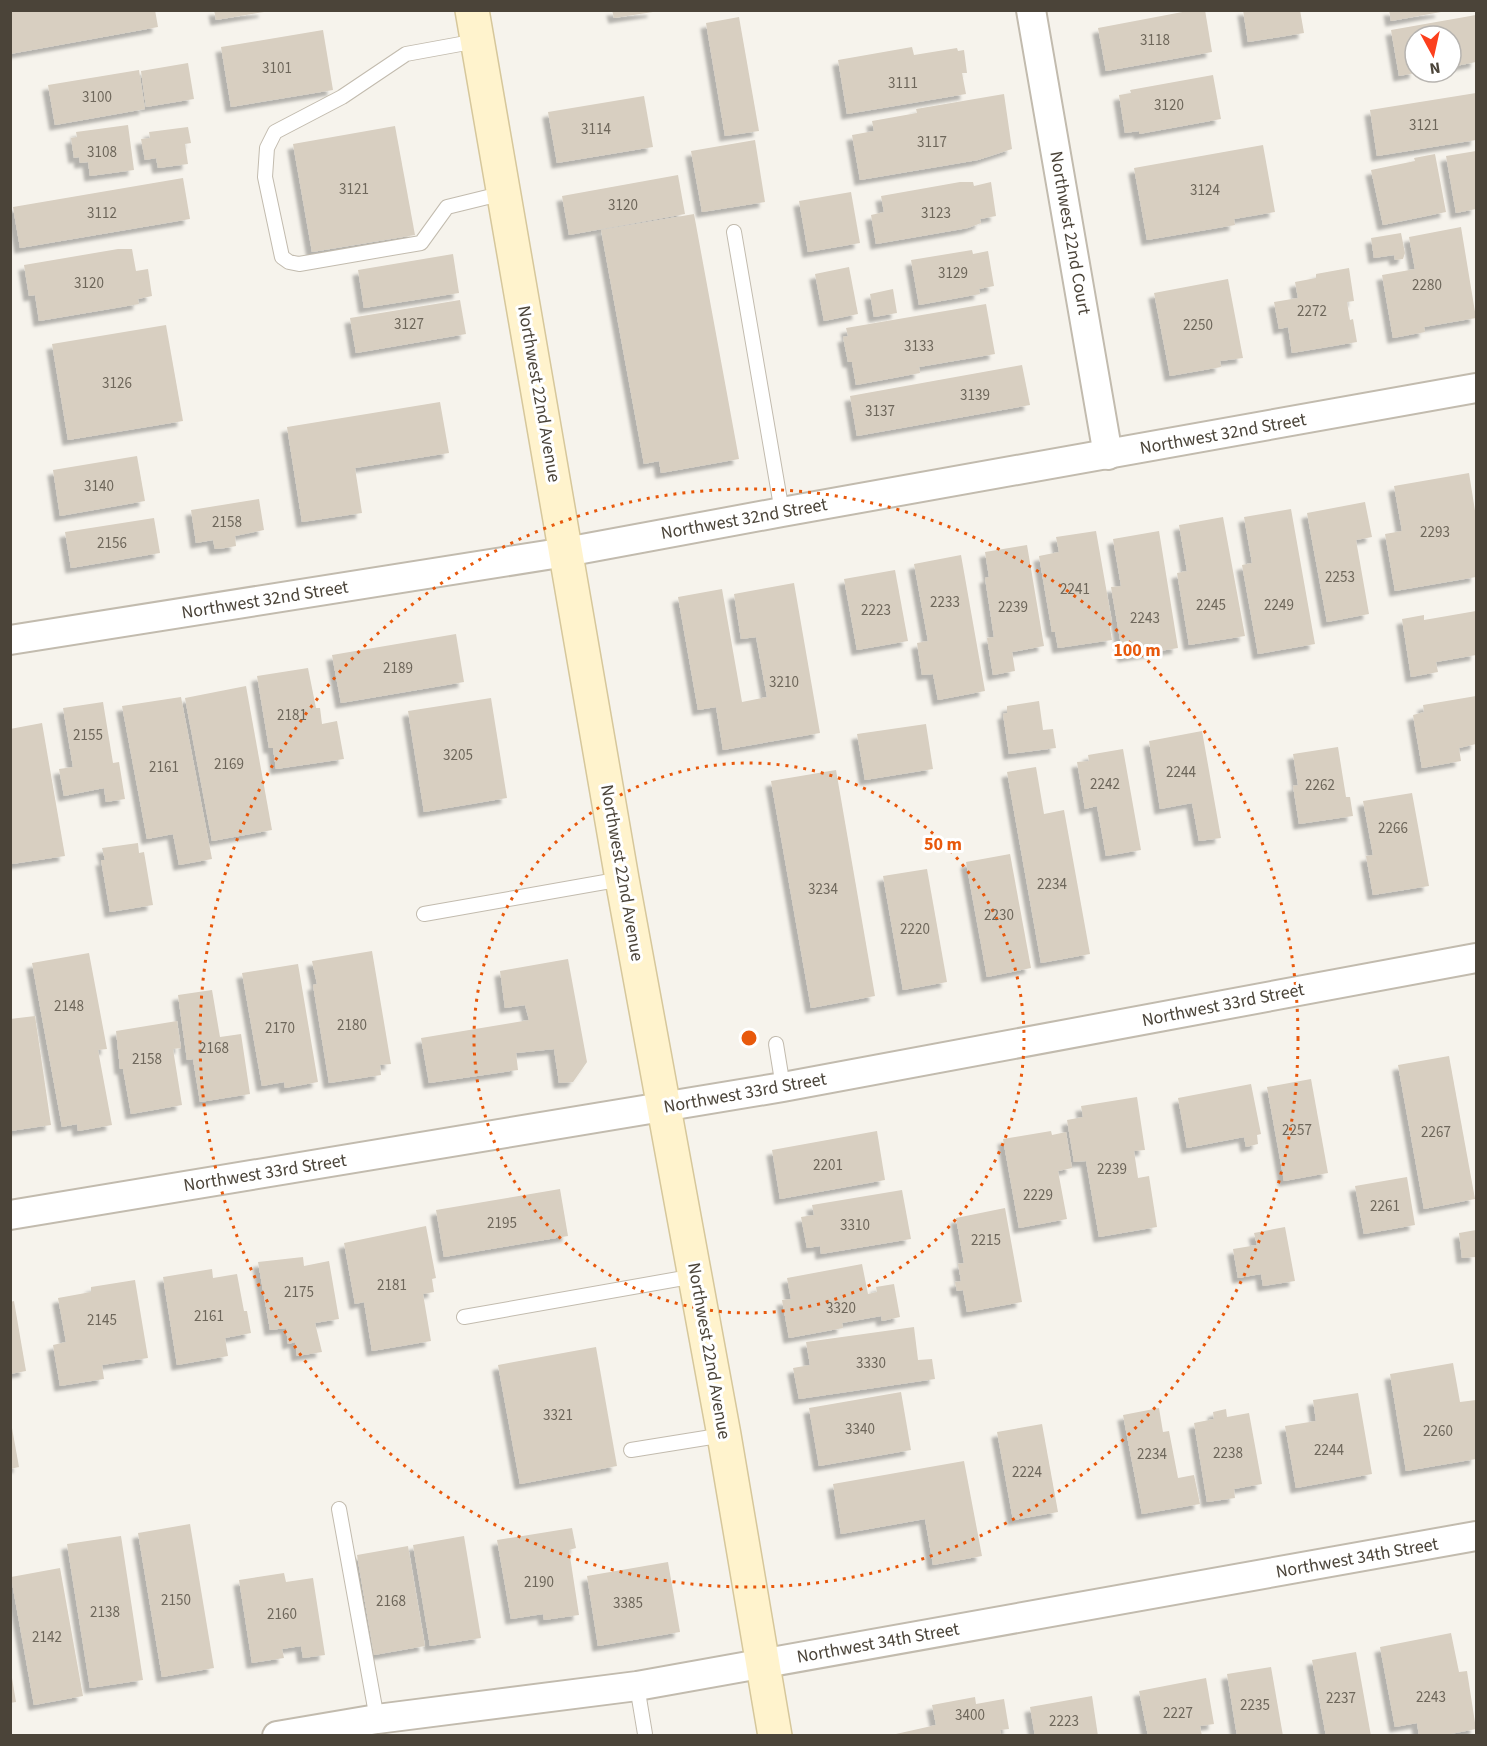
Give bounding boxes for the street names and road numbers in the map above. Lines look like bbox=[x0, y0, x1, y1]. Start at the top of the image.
street label: Northwest 22nd Court bbox=[1043, 149, 1097, 317]
street label: Northwest 22nd Avenue bbox=[511, 304, 567, 484]
street label: Northwest 32nd Street bbox=[1138, 407, 1308, 461]
street label: Northwest 32nd Street bbox=[659, 492, 829, 546]
street label: Northwest 32nd Street bbox=[180, 574, 350, 626]
street label: Northwest 22nd Avenue bbox=[594, 783, 650, 963]
street label: Northwest 33rd Street bbox=[1140, 977, 1306, 1033]
street label: Northwest 33rd Street bbox=[662, 1066, 828, 1120]
street label: Northwest 33rd Street bbox=[182, 1148, 348, 1198]
street label: Northwest 22nd Avenue bbox=[681, 1261, 737, 1441]
street label: Northwest 34th Street bbox=[1274, 1531, 1440, 1585]
street label: Northwest 34th Street bbox=[795, 1616, 961, 1670]

